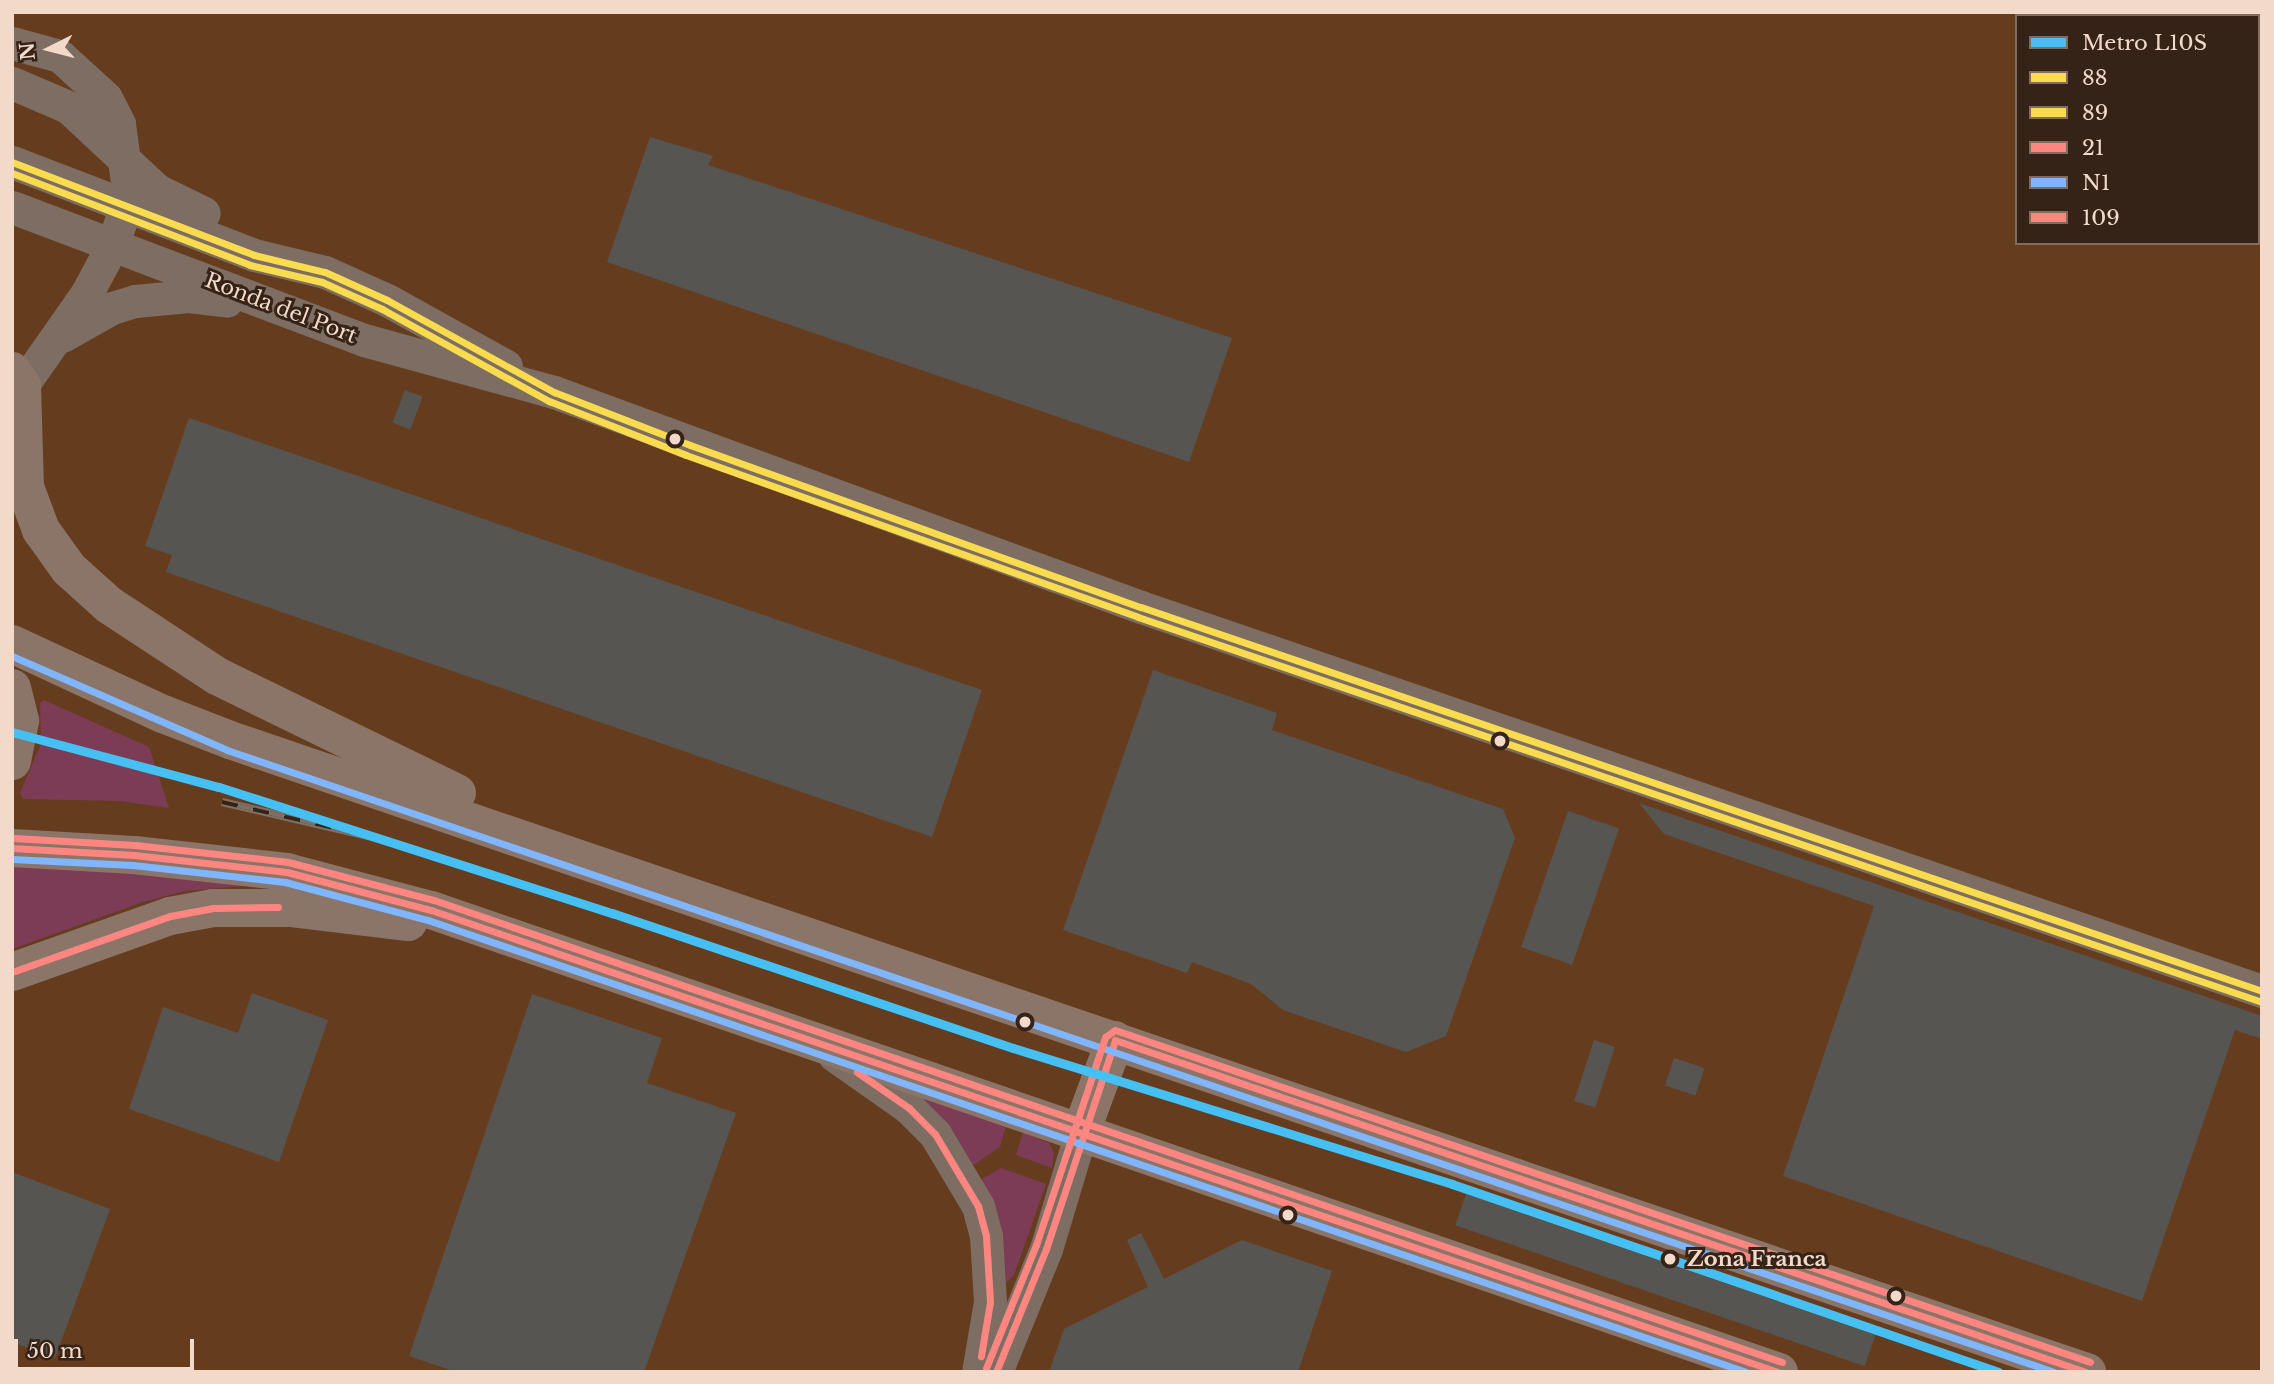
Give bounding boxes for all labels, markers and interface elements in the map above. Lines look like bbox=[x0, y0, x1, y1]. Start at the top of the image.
north arrow bbox=[14, 14, 84, 84]
legend bbox=[2015, 14, 2260, 245]
text: Metro L10S bbox=[2082, 30, 2207, 56]
text: N bbox=[15, 41, 40, 61]
text: 88 bbox=[2082, 65, 2107, 91]
text: 89 bbox=[2082, 100, 2108, 126]
text: 21 bbox=[2082, 135, 2104, 161]
text: N1 bbox=[2082, 170, 2110, 196]
text: 109 bbox=[2082, 205, 2120, 231]
street label: Ronda del Port bbox=[201, 267, 361, 349]
unlabelled marker bbox=[668, 432, 682, 446]
unlabelled marker bbox=[1493, 734, 1507, 748]
unlabelled marker bbox=[1018, 1015, 1032, 1029]
unlabelled marker bbox=[1281, 1208, 1295, 1222]
place label: Zona Franca bbox=[1687, 1246, 1827, 1272]
marker: Zona Franca bbox=[1659, 1248, 1681, 1270]
unlabelled marker bbox=[1889, 1289, 1903, 1303]
scale bar bbox=[18, 1324, 198, 1368]
text: 50 m bbox=[27, 1338, 82, 1364]

